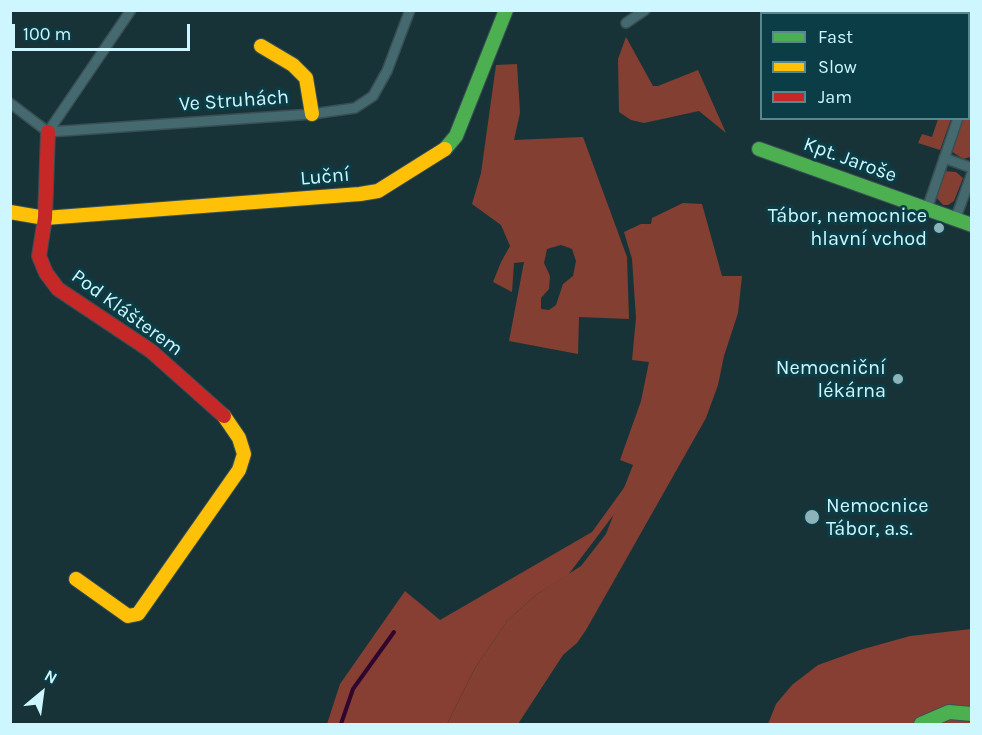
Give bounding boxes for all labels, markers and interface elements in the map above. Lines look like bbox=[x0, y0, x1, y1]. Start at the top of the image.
scale bar bbox=[15, 12, 194, 50]
legend bbox=[760, 12, 970, 120]
text: 100 m bbox=[23, 23, 71, 45]
text: Fast bbox=[818, 26, 853, 48]
text: Slow bbox=[818, 56, 857, 78]
street label: Ve Struhách bbox=[178, 85, 290, 117]
text: Jam bbox=[818, 86, 852, 108]
street label: Kpt. Jaroše bbox=[800, 132, 900, 188]
street label: Luční bbox=[299, 163, 351, 191]
place label: Tábor, nemocnice hlavní vchod bbox=[768, 204, 927, 251]
marker: Tábor, nemocnice hlavní vchod bbox=[932, 221, 946, 235]
street label: Pod Klášterem bbox=[67, 265, 187, 361]
place label: Nemocniční lékárna bbox=[776, 356, 886, 403]
marker: Nemocniční lékárna bbox=[891, 372, 905, 386]
place label: Nemocnice Tábor, a.s. bbox=[826, 494, 929, 541]
marker: Nemocnice Tábor, a.s. bbox=[803, 508, 821, 526]
north arrow bbox=[12, 663, 72, 723]
text: N bbox=[41, 666, 61, 688]

